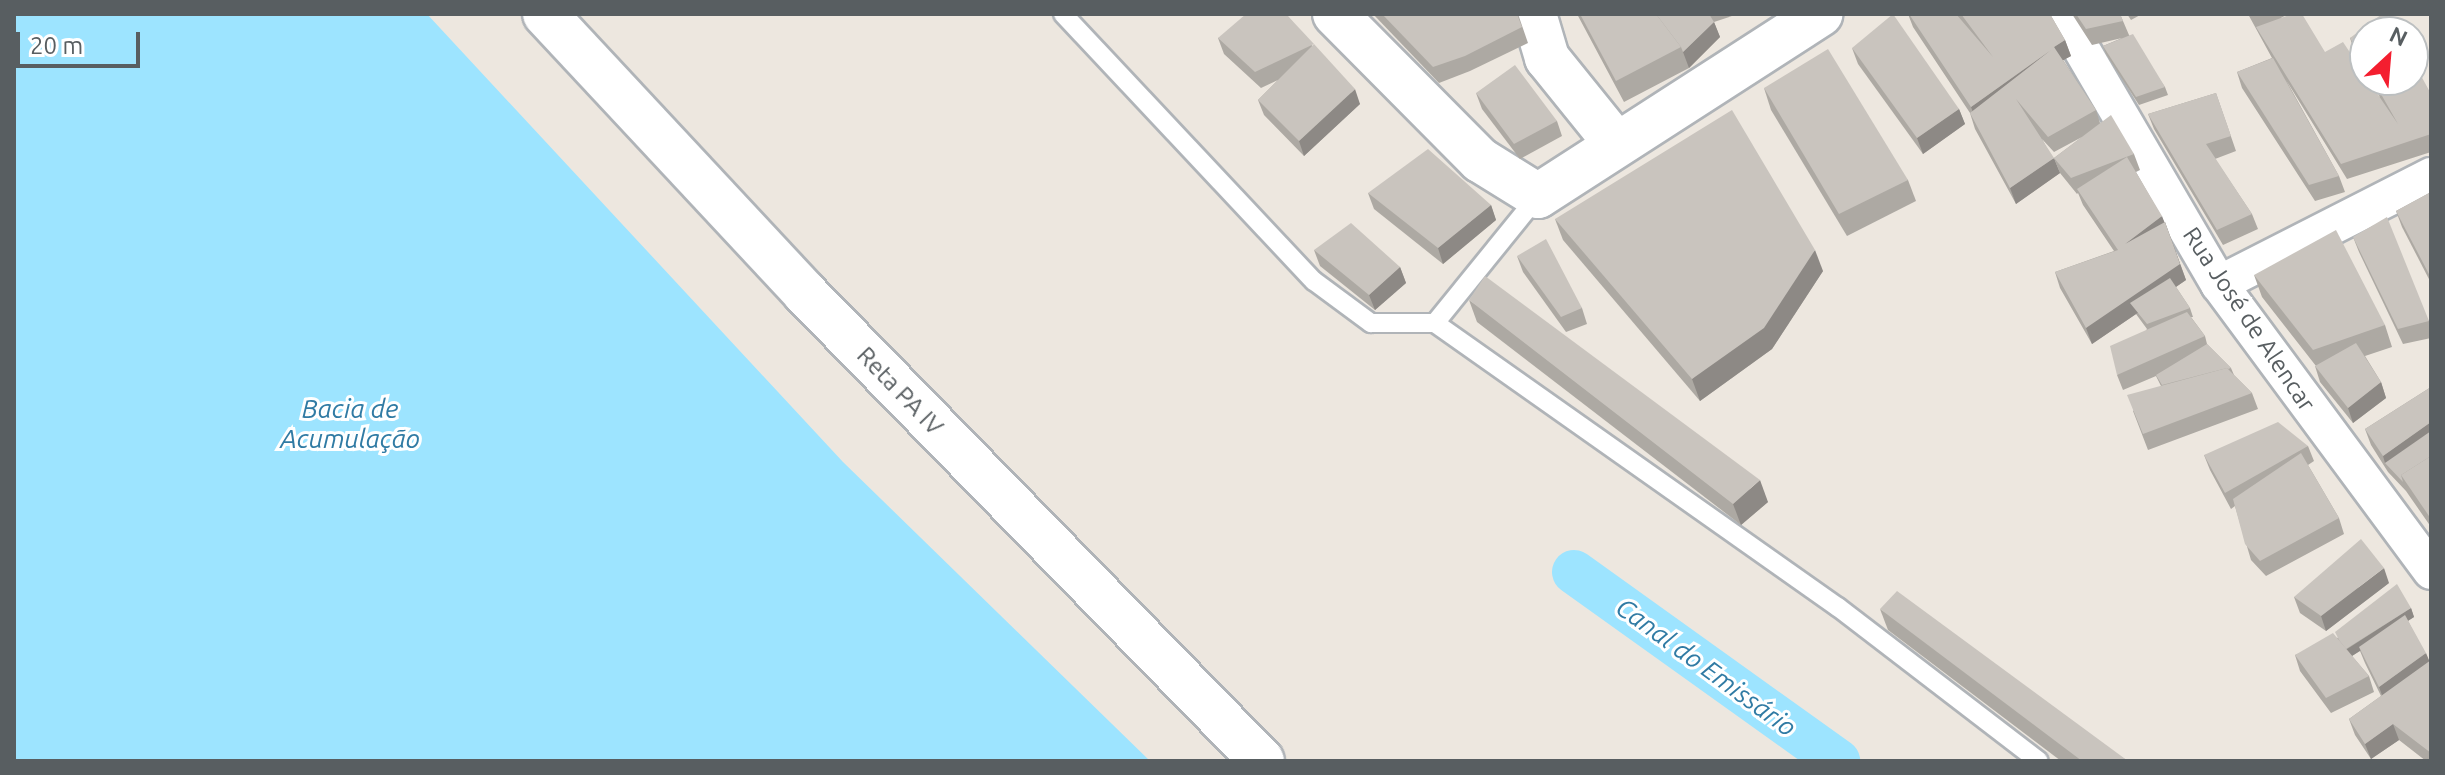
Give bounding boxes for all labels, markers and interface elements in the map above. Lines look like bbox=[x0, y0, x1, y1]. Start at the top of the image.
scale bar bbox=[20, 16, 144, 66]
north arrow bbox=[2349, 16, 2429, 96]
text: N bbox=[2386, 21, 2412, 51]
text: 20 m bbox=[30, 32, 83, 59]
street label: Rua José de Alencar bbox=[2177, 222, 2321, 416]
street label: Reta PA IV bbox=[851, 341, 949, 441]
water label: Bacia de Acumulação bbox=[280, 393, 420, 454]
water label: Canal do Emissário bbox=[1610, 591, 1802, 743]

